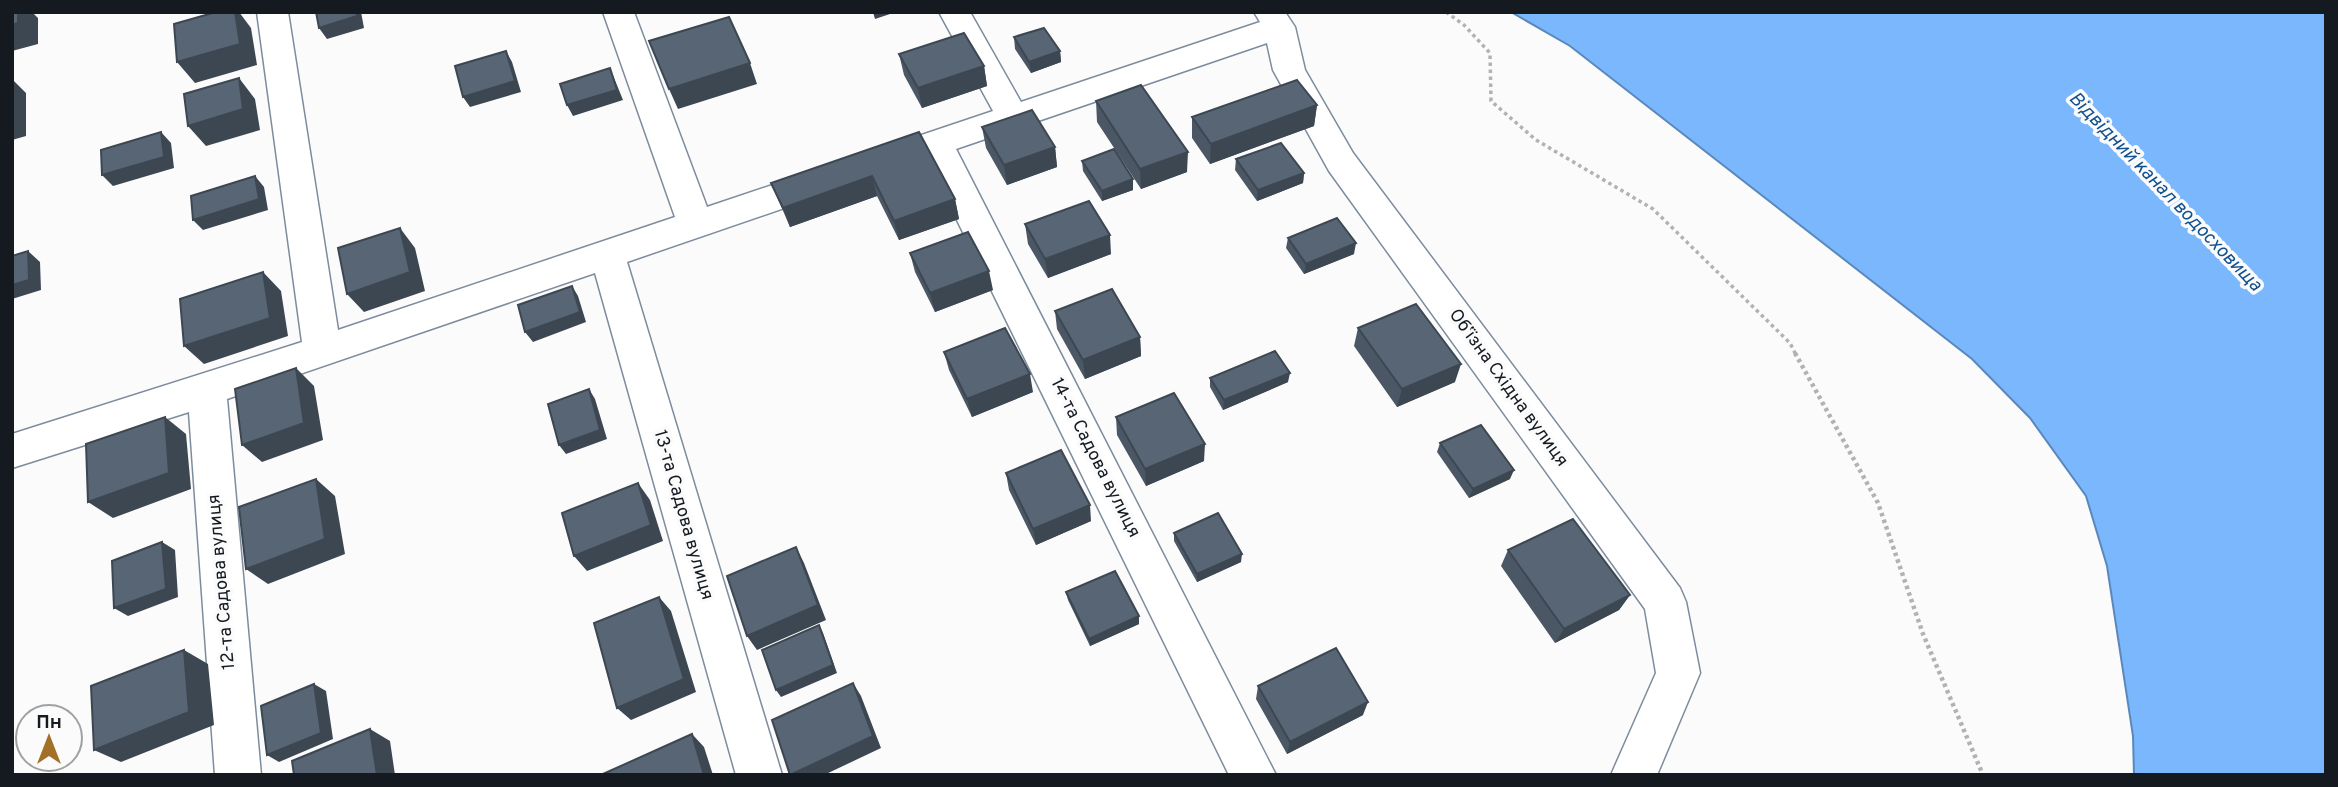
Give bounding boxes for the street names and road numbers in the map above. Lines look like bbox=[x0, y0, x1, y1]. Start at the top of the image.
street label: Обʼїзна Східна вулиця bbox=[1443, 305, 1573, 471]
street label: 14-та Садова вулиця bbox=[1045, 374, 1145, 542]
street label: 13-та Садова вулиця bbox=[648, 427, 718, 603]
street label: 12-та Садова вулиця bbox=[203, 493, 241, 671]

